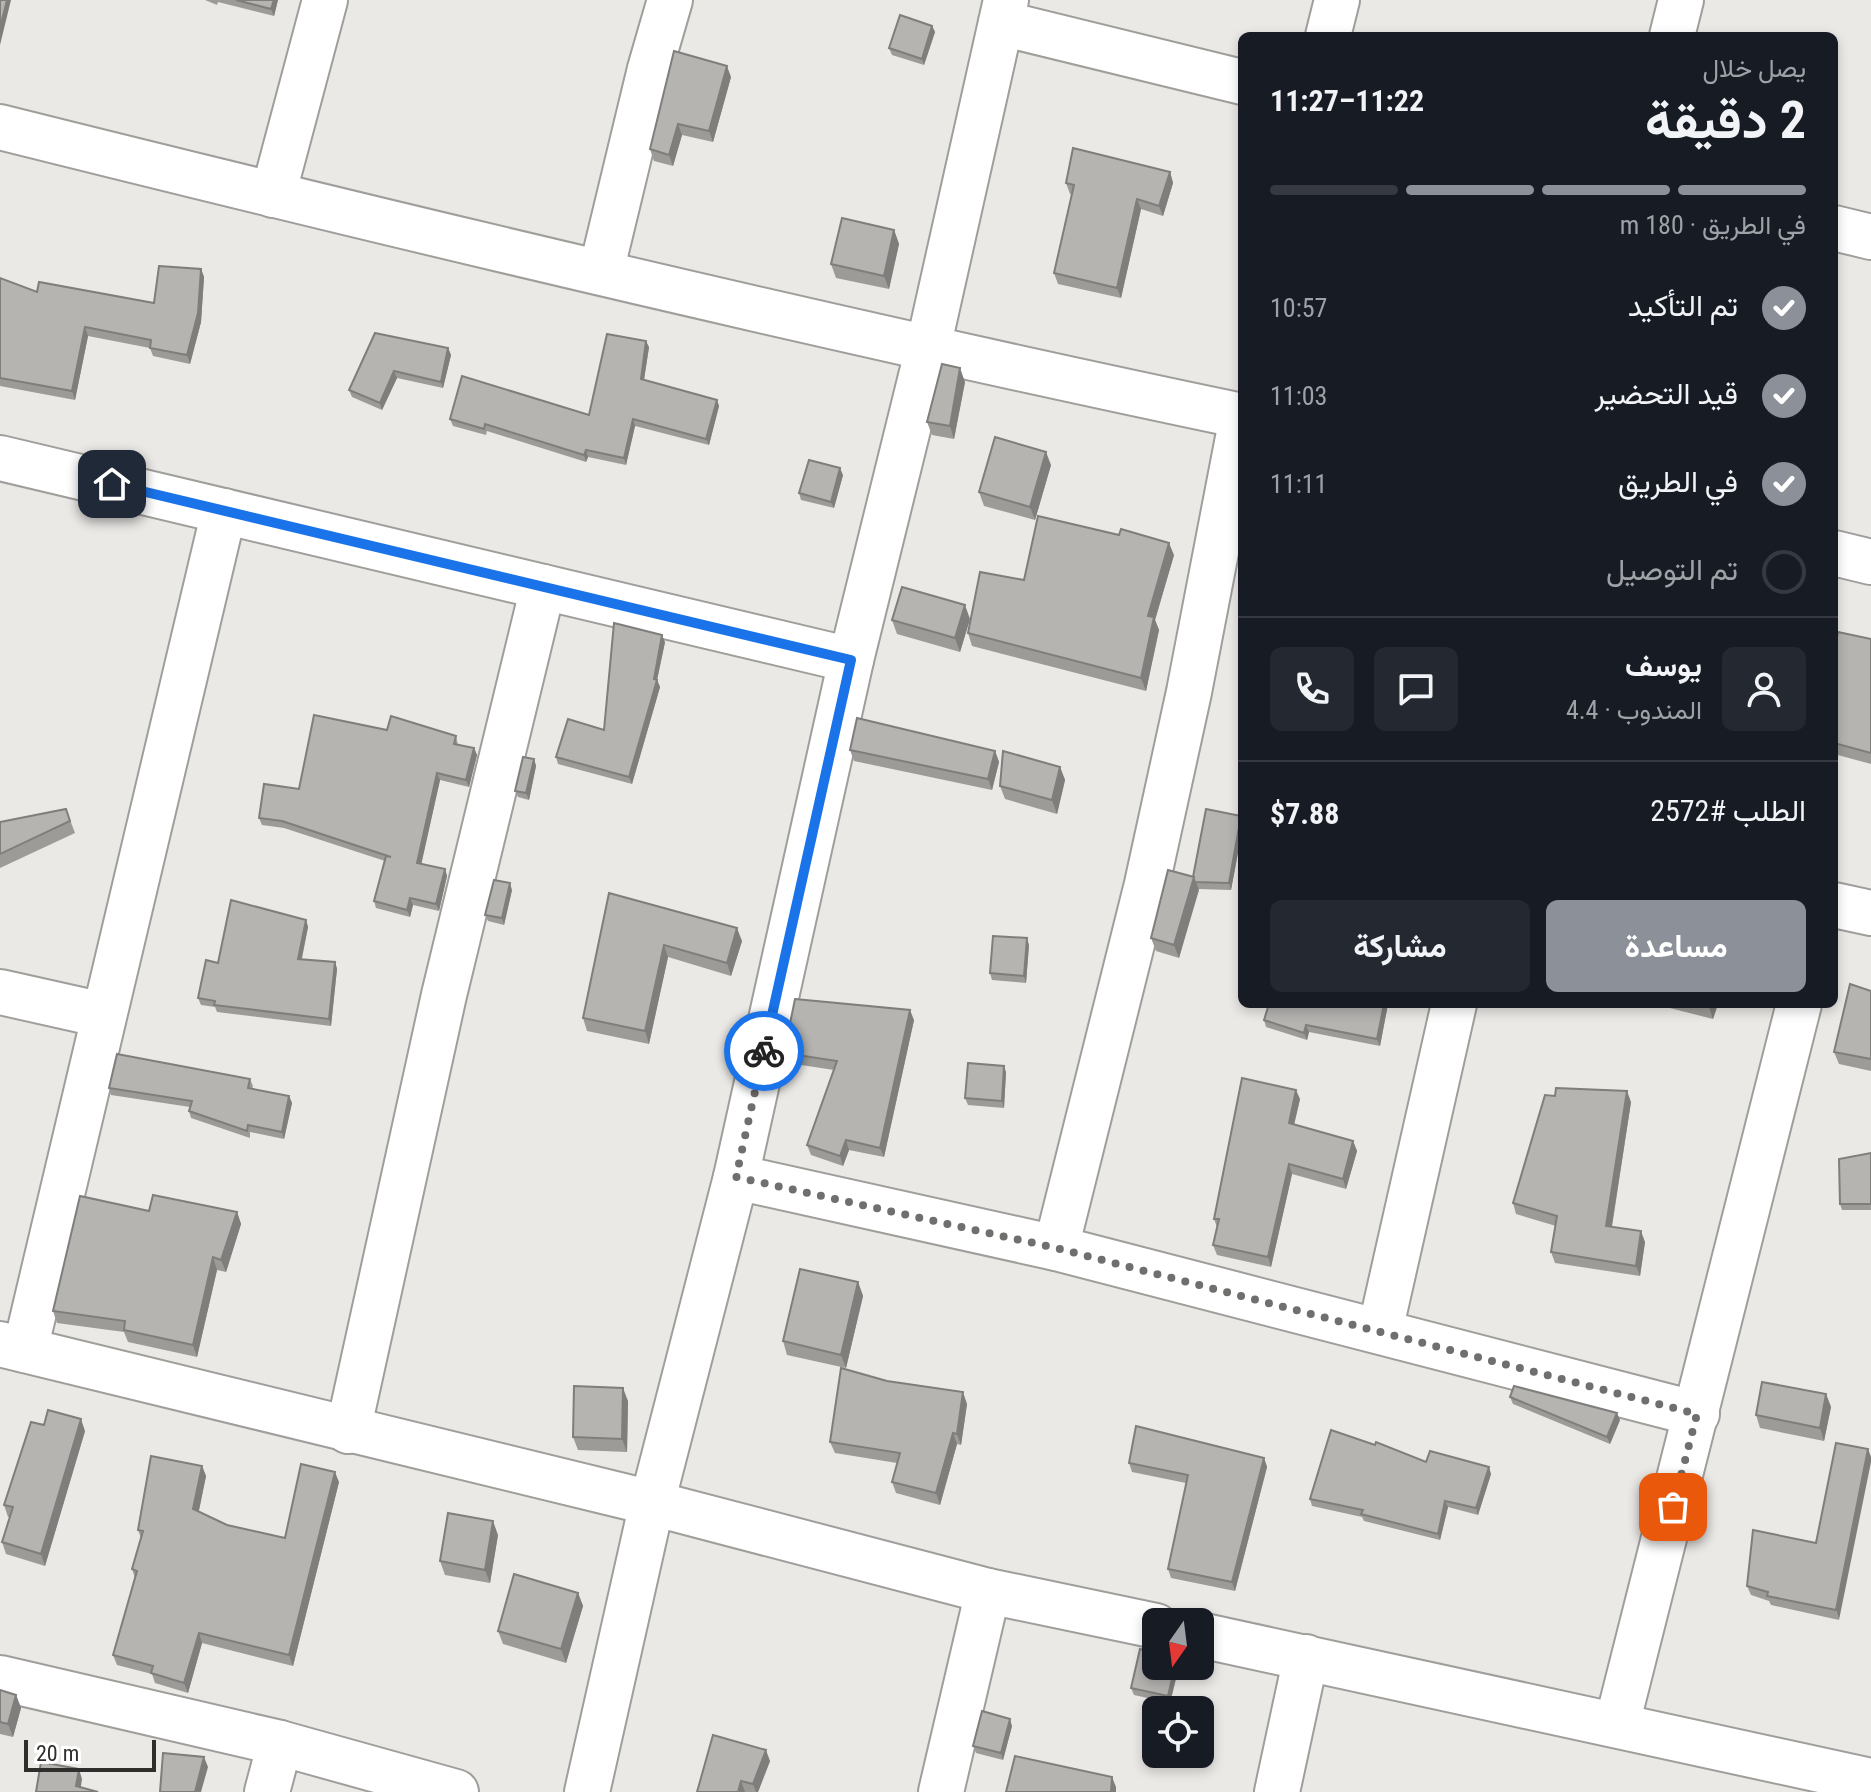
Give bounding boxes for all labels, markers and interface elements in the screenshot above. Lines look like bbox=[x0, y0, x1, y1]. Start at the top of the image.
text: يصل خلال bbox=[1702, 53, 1806, 83]
text: 11:22–11:27 bbox=[1270, 83, 1424, 118]
text: 2 دقيقة bbox=[1645, 90, 1806, 151]
text: في الطريق · 180 m bbox=[1620, 210, 1806, 240]
icon: check bbox=[1762, 286, 1806, 330]
text: تم التأكيد bbox=[1628, 288, 1738, 323]
text: 10:57 bbox=[1270, 293, 1327, 323]
icon: check bbox=[1762, 374, 1806, 418]
text: قيد التحضير bbox=[1594, 376, 1738, 411]
text: 11:03 bbox=[1270, 381, 1327, 411]
pin bbox=[78, 450, 146, 518]
icon: home bbox=[90, 462, 134, 506]
icon: check bbox=[1762, 462, 1806, 506]
text: في الطريق bbox=[1618, 464, 1738, 499]
text: 11:11 bbox=[1270, 469, 1327, 499]
text: تم التوصيل bbox=[1606, 552, 1738, 587]
button: phone bbox=[1270, 647, 1354, 731]
button: chat bbox=[1374, 647, 1458, 731]
button: person bbox=[1722, 647, 1806, 731]
text: يوسف bbox=[1625, 648, 1702, 683]
text: المندوب · 4.4 bbox=[1566, 695, 1702, 725]
text: الطلب #2572 bbox=[1650, 793, 1806, 828]
text: $7.88 bbox=[1270, 796, 1339, 831]
button: مشاركة bbox=[1270, 900, 1530, 992]
button: مساعدة bbox=[1546, 900, 1806, 992]
courier bbox=[724, 1011, 804, 1091]
icon: bike bbox=[742, 1029, 786, 1073]
pin bbox=[1639, 1473, 1707, 1541]
icon: bag bbox=[1651, 1485, 1695, 1529]
north arrow bbox=[1142, 1608, 1214, 1680]
map controls bbox=[1142, 1608, 1214, 1768]
button: locate bbox=[1142, 1696, 1214, 1768]
scale bar bbox=[24, 1736, 156, 1772]
text: 20 m bbox=[36, 1741, 79, 1766]

